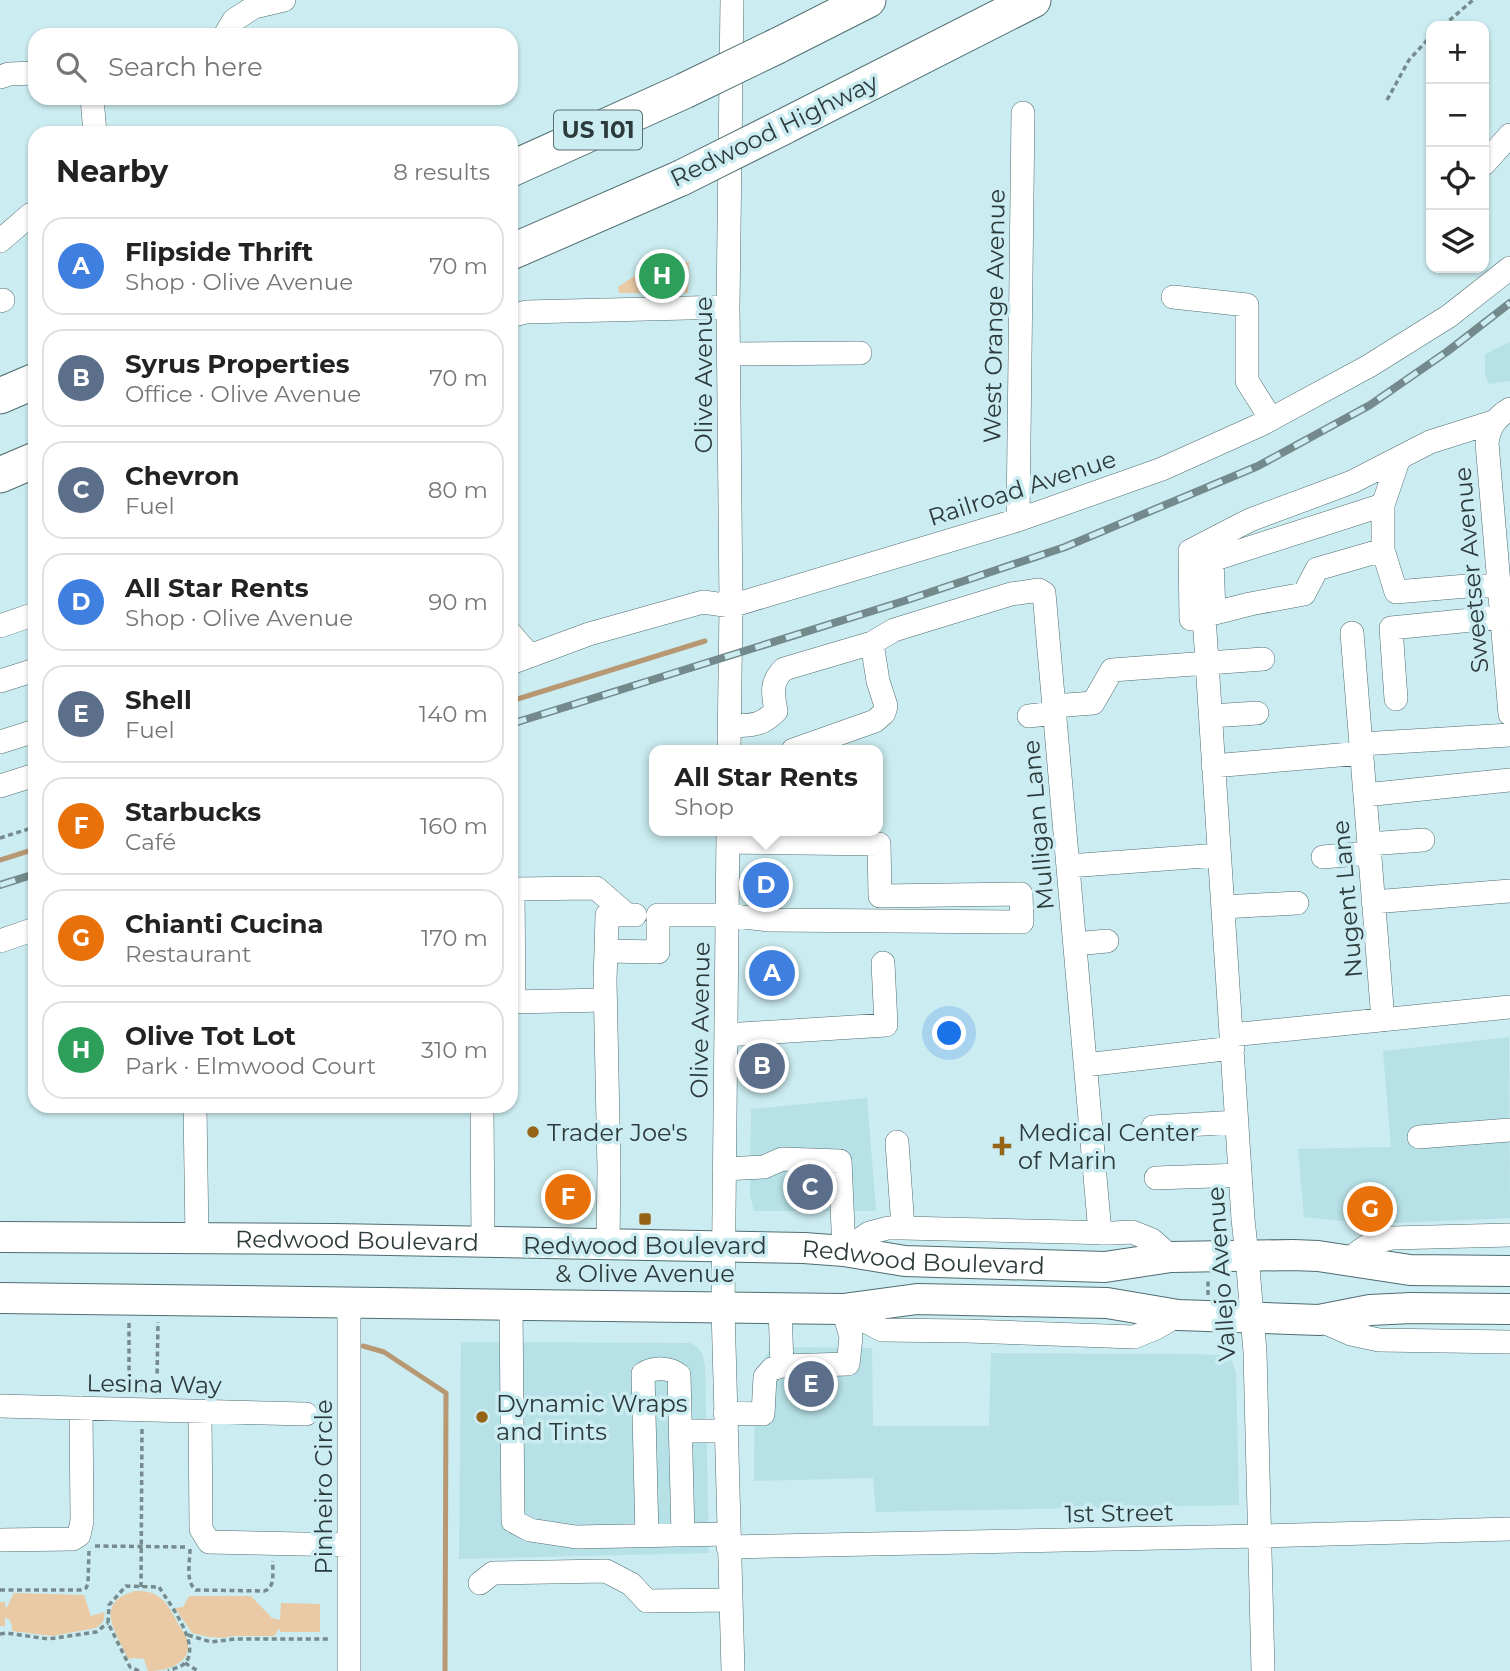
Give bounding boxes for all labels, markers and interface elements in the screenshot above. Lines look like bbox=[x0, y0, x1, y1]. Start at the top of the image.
map controls bbox=[1426, 21, 1489, 273]
button: + bbox=[1426, 21, 1489, 84]
search box bbox=[28, 28, 518, 105]
icon: search bbox=[52, 48, 90, 86]
text: Search here bbox=[108, 51, 263, 83]
street label: Redwood Highway bbox=[666, 67, 882, 193]
button: − bbox=[1426, 84, 1489, 147]
road number: US 101 bbox=[554, 111, 642, 150]
button: locate bbox=[1426, 147, 1489, 210]
text: Nearby bbox=[56, 153, 168, 190]
text: 8 results bbox=[393, 158, 490, 186]
street label: West Orange Avenue bbox=[977, 188, 1011, 444]
button: layers bbox=[1426, 210, 1489, 273]
text: Flipside Thrift bbox=[125, 236, 313, 268]
pin: H bbox=[639, 250, 685, 302]
text: A bbox=[72, 252, 90, 280]
text: 70 m bbox=[429, 252, 488, 280]
text: Shop · Olive Avenue bbox=[125, 268, 353, 296]
street label: Olive Avenue bbox=[689, 296, 718, 454]
text: Syrus Properties bbox=[125, 348, 349, 380]
text: B bbox=[72, 364, 90, 392]
text: 70 m bbox=[429, 364, 488, 392]
text: Office · Olive Avenue bbox=[125, 380, 361, 408]
street label: Railroad Avenue bbox=[924, 444, 1120, 532]
text: Chevron bbox=[125, 460, 240, 492]
street label: Sweetser Avenue bbox=[1448, 466, 1494, 674]
text: C bbox=[73, 476, 89, 504]
text: 80 m bbox=[428, 476, 488, 504]
text: Fuel bbox=[125, 492, 175, 520]
text: All Star Rents bbox=[125, 572, 309, 604]
text: D bbox=[72, 588, 91, 616]
text: 90 m bbox=[428, 588, 488, 616]
text: Shop · Olive Avenue bbox=[125, 604, 353, 632]
text: Shell bbox=[125, 684, 192, 716]
text: E bbox=[73, 700, 89, 728]
text: 140 m bbox=[419, 700, 488, 728]
text: Fuel bbox=[125, 716, 175, 744]
street label: Mulligan Lane bbox=[1016, 739, 1060, 911]
popup bbox=[649, 745, 883, 836]
text: All Star Rents bbox=[674, 761, 858, 793]
text: Shop bbox=[674, 793, 734, 821]
text: Starbucks bbox=[125, 796, 261, 828]
text: F bbox=[74, 812, 88, 840]
text: 160 m bbox=[420, 812, 488, 840]
street label: Nugent Lane bbox=[1326, 819, 1368, 979]
text: Café bbox=[125, 828, 176, 856]
pin: D bbox=[743, 859, 789, 911]
text: Chianti Cucina bbox=[125, 908, 324, 940]
text: G bbox=[72, 924, 90, 952]
text: 170 m bbox=[421, 924, 488, 952]
text: Restaurant bbox=[125, 940, 251, 968]
street label: Olive Avenue bbox=[684, 941, 716, 1099]
pin: A bbox=[749, 947, 795, 999]
your location bbox=[932, 1016, 966, 1050]
text: Olive Tot Lot bbox=[125, 1020, 296, 1052]
text: H bbox=[72, 1036, 90, 1064]
text: 310 m bbox=[421, 1036, 488, 1064]
pin: B bbox=[739, 1040, 785, 1092]
text: Park · Elmwood Court bbox=[125, 1052, 376, 1080]
place label: Trader Joe's bbox=[547, 1118, 687, 1147]
place label: Medical Center of Marin bbox=[1018, 1118, 1199, 1175]
marker: Trader Joe's bbox=[525, 1124, 541, 1140]
marker: Medical Center of Marin bbox=[992, 1136, 1012, 1156]
pin: C bbox=[787, 1161, 833, 1213]
pin: F bbox=[545, 1171, 591, 1223]
pin: G bbox=[1347, 1183, 1393, 1235]
street label: Vallejo Avenue bbox=[1200, 1186, 1242, 1362]
marker: Redwood Boulevard & Olive Avenue bbox=[637, 1211, 653, 1227]
street label: Redwood Boulevard bbox=[235, 1224, 479, 1256]
place label: Redwood Boulevard & Olive Avenue bbox=[523, 1231, 767, 1288]
street label: Redwood Boulevard bbox=[801, 1233, 1045, 1280]
pin: E bbox=[788, 1358, 834, 1410]
street label: Lesina Way bbox=[86, 1368, 222, 1400]
place label: Dynamic Wraps and Tints bbox=[496, 1389, 688, 1446]
street label: Pinheiro Circle bbox=[309, 1400, 338, 1574]
marker: Dynamic Wraps and Tints bbox=[474, 1409, 490, 1425]
street label: 1st Street bbox=[1064, 1498, 1174, 1528]

